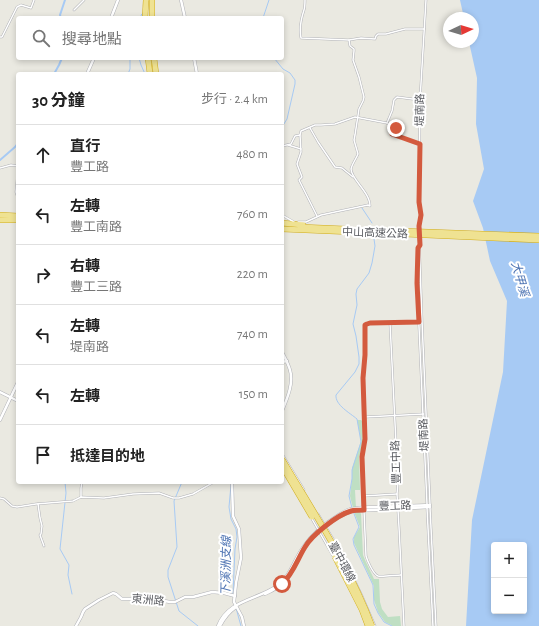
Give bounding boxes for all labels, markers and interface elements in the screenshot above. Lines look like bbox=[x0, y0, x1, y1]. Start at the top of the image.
north arrow bbox=[443, 12, 479, 48]
search box bbox=[16, 16, 284, 60]
icon: search bbox=[30, 27, 52, 49]
text: 搜尋地點 bbox=[62, 32, 122, 47]
text: 30 分鐘 bbox=[32, 92, 85, 109]
text: 步行 · 2.4 km bbox=[201, 93, 268, 106]
street label: 堤南路 bbox=[413, 93, 426, 127]
route end bbox=[387, 119, 405, 137]
text: 直行 bbox=[70, 139, 100, 154]
icon: ahead bbox=[32, 144, 54, 166]
text: 480 m bbox=[236, 148, 268, 161]
text: 豐工路 bbox=[70, 161, 109, 174]
text: 左轉 bbox=[70, 199, 100, 214]
icon: left bbox=[32, 204, 54, 226]
text: 760 m bbox=[237, 208, 268, 221]
text: 豐工南路 bbox=[70, 221, 122, 234]
street label: 中山高速公路 bbox=[342, 225, 408, 240]
text: 右轉 bbox=[70, 259, 100, 274]
water label: 大甲溪 bbox=[509, 260, 532, 300]
icon: right bbox=[32, 264, 54, 286]
text: 220 m bbox=[237, 268, 268, 281]
text: 豐工三路 bbox=[70, 281, 122, 294]
text: 左轉 bbox=[70, 319, 100, 334]
icon: left bbox=[32, 324, 54, 346]
text: 740 m bbox=[237, 328, 268, 341]
text: 堤南路 bbox=[70, 341, 109, 354]
icon: left bbox=[32, 384, 54, 406]
text: 150 m bbox=[239, 388, 268, 401]
text: 左轉 bbox=[70, 389, 100, 404]
street label: 堤南路 bbox=[417, 418, 430, 452]
street label: 豐工中路 bbox=[389, 440, 402, 484]
icon: arrive bbox=[32, 444, 54, 466]
text: 抵達目的地 bbox=[70, 449, 145, 464]
street label: 豐工路 bbox=[378, 499, 412, 512]
water label: 下溪洲支線 bbox=[218, 534, 233, 596]
street label: 臺中環線 bbox=[327, 540, 358, 584]
map controls bbox=[491, 542, 527, 614]
button: + bbox=[491, 542, 527, 578]
route start bbox=[273, 575, 291, 593]
button: − bbox=[491, 578, 527, 614]
street label: 東洲路 bbox=[131, 592, 165, 607]

